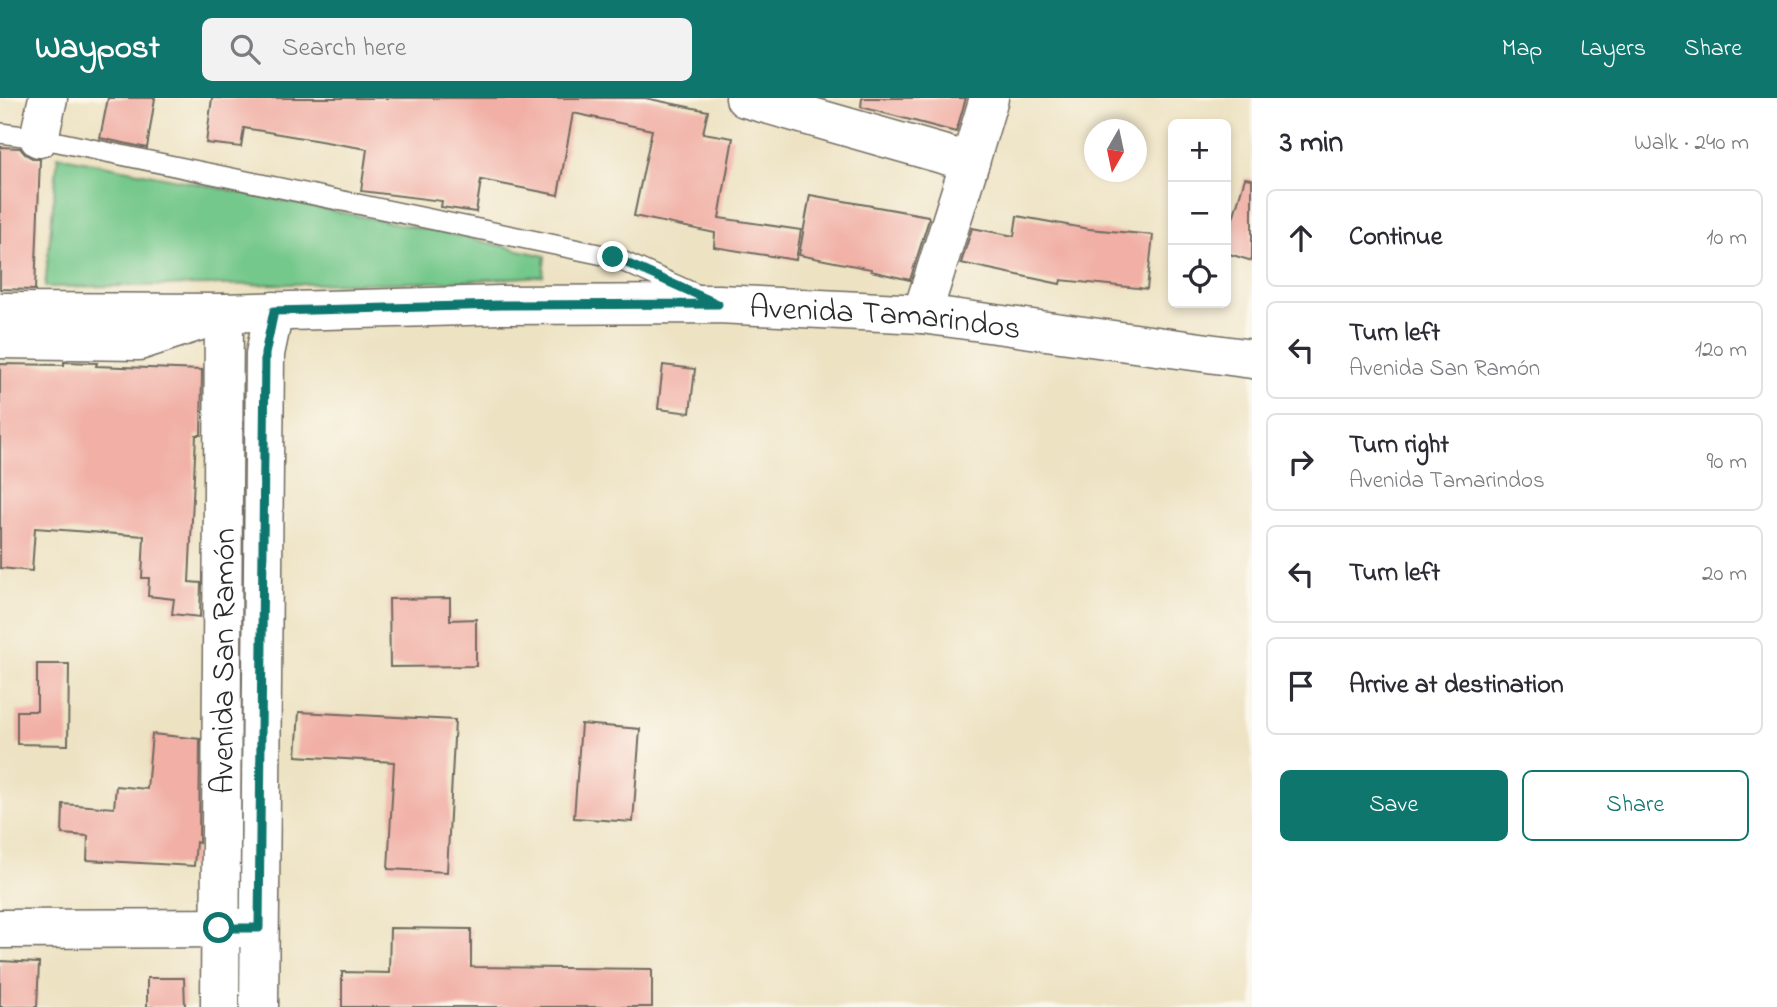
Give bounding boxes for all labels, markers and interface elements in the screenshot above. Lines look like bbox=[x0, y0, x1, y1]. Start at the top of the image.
search box bbox=[202, 18, 692, 81]
text: Waypost bbox=[35, 25, 160, 73]
icon: search bbox=[226, 30, 264, 68]
text: Search here bbox=[282, 30, 406, 68]
text: Map bbox=[1502, 32, 1542, 67]
text: Layers bbox=[1580, 32, 1646, 67]
text: Share bbox=[1684, 32, 1742, 67]
north arrow bbox=[1084, 119, 1147, 182]
map controls bbox=[1168, 119, 1231, 308]
button: + bbox=[1168, 119, 1231, 182]
text: 3 min bbox=[1280, 122, 1343, 166]
text: Walk · 240 m bbox=[1634, 127, 1749, 160]
button: − bbox=[1168, 182, 1231, 245]
icon: ahead bbox=[1282, 219, 1320, 257]
text: Continue bbox=[1349, 219, 1442, 257]
text: 10 m bbox=[1706, 222, 1747, 255]
route end bbox=[597, 241, 628, 272]
button: locate bbox=[1168, 245, 1231, 308]
street label: Avenida Tamarindos bbox=[748, 286, 1024, 354]
text: Turn left bbox=[1349, 315, 1440, 353]
icon: left bbox=[1282, 331, 1320, 369]
text: 120 m bbox=[1695, 334, 1747, 367]
text: Avenida San Ramón bbox=[1349, 353, 1540, 386]
text: Turn right bbox=[1349, 427, 1449, 465]
icon: right bbox=[1282, 443, 1320, 481]
text: 90 m bbox=[1707, 446, 1747, 479]
text: Avenida Tamarindos bbox=[1349, 465, 1545, 498]
street label: Avenida San Ramón bbox=[201, 528, 250, 794]
icon: left bbox=[1282, 555, 1320, 593]
text: Turn left bbox=[1349, 555, 1440, 593]
text: 20 m bbox=[1702, 558, 1747, 591]
icon: arrive bbox=[1282, 667, 1320, 705]
text: Arrive at destination bbox=[1349, 667, 1564, 705]
button: Save bbox=[1280, 770, 1508, 841]
button: Share bbox=[1522, 770, 1749, 841]
route start bbox=[203, 912, 234, 943]

